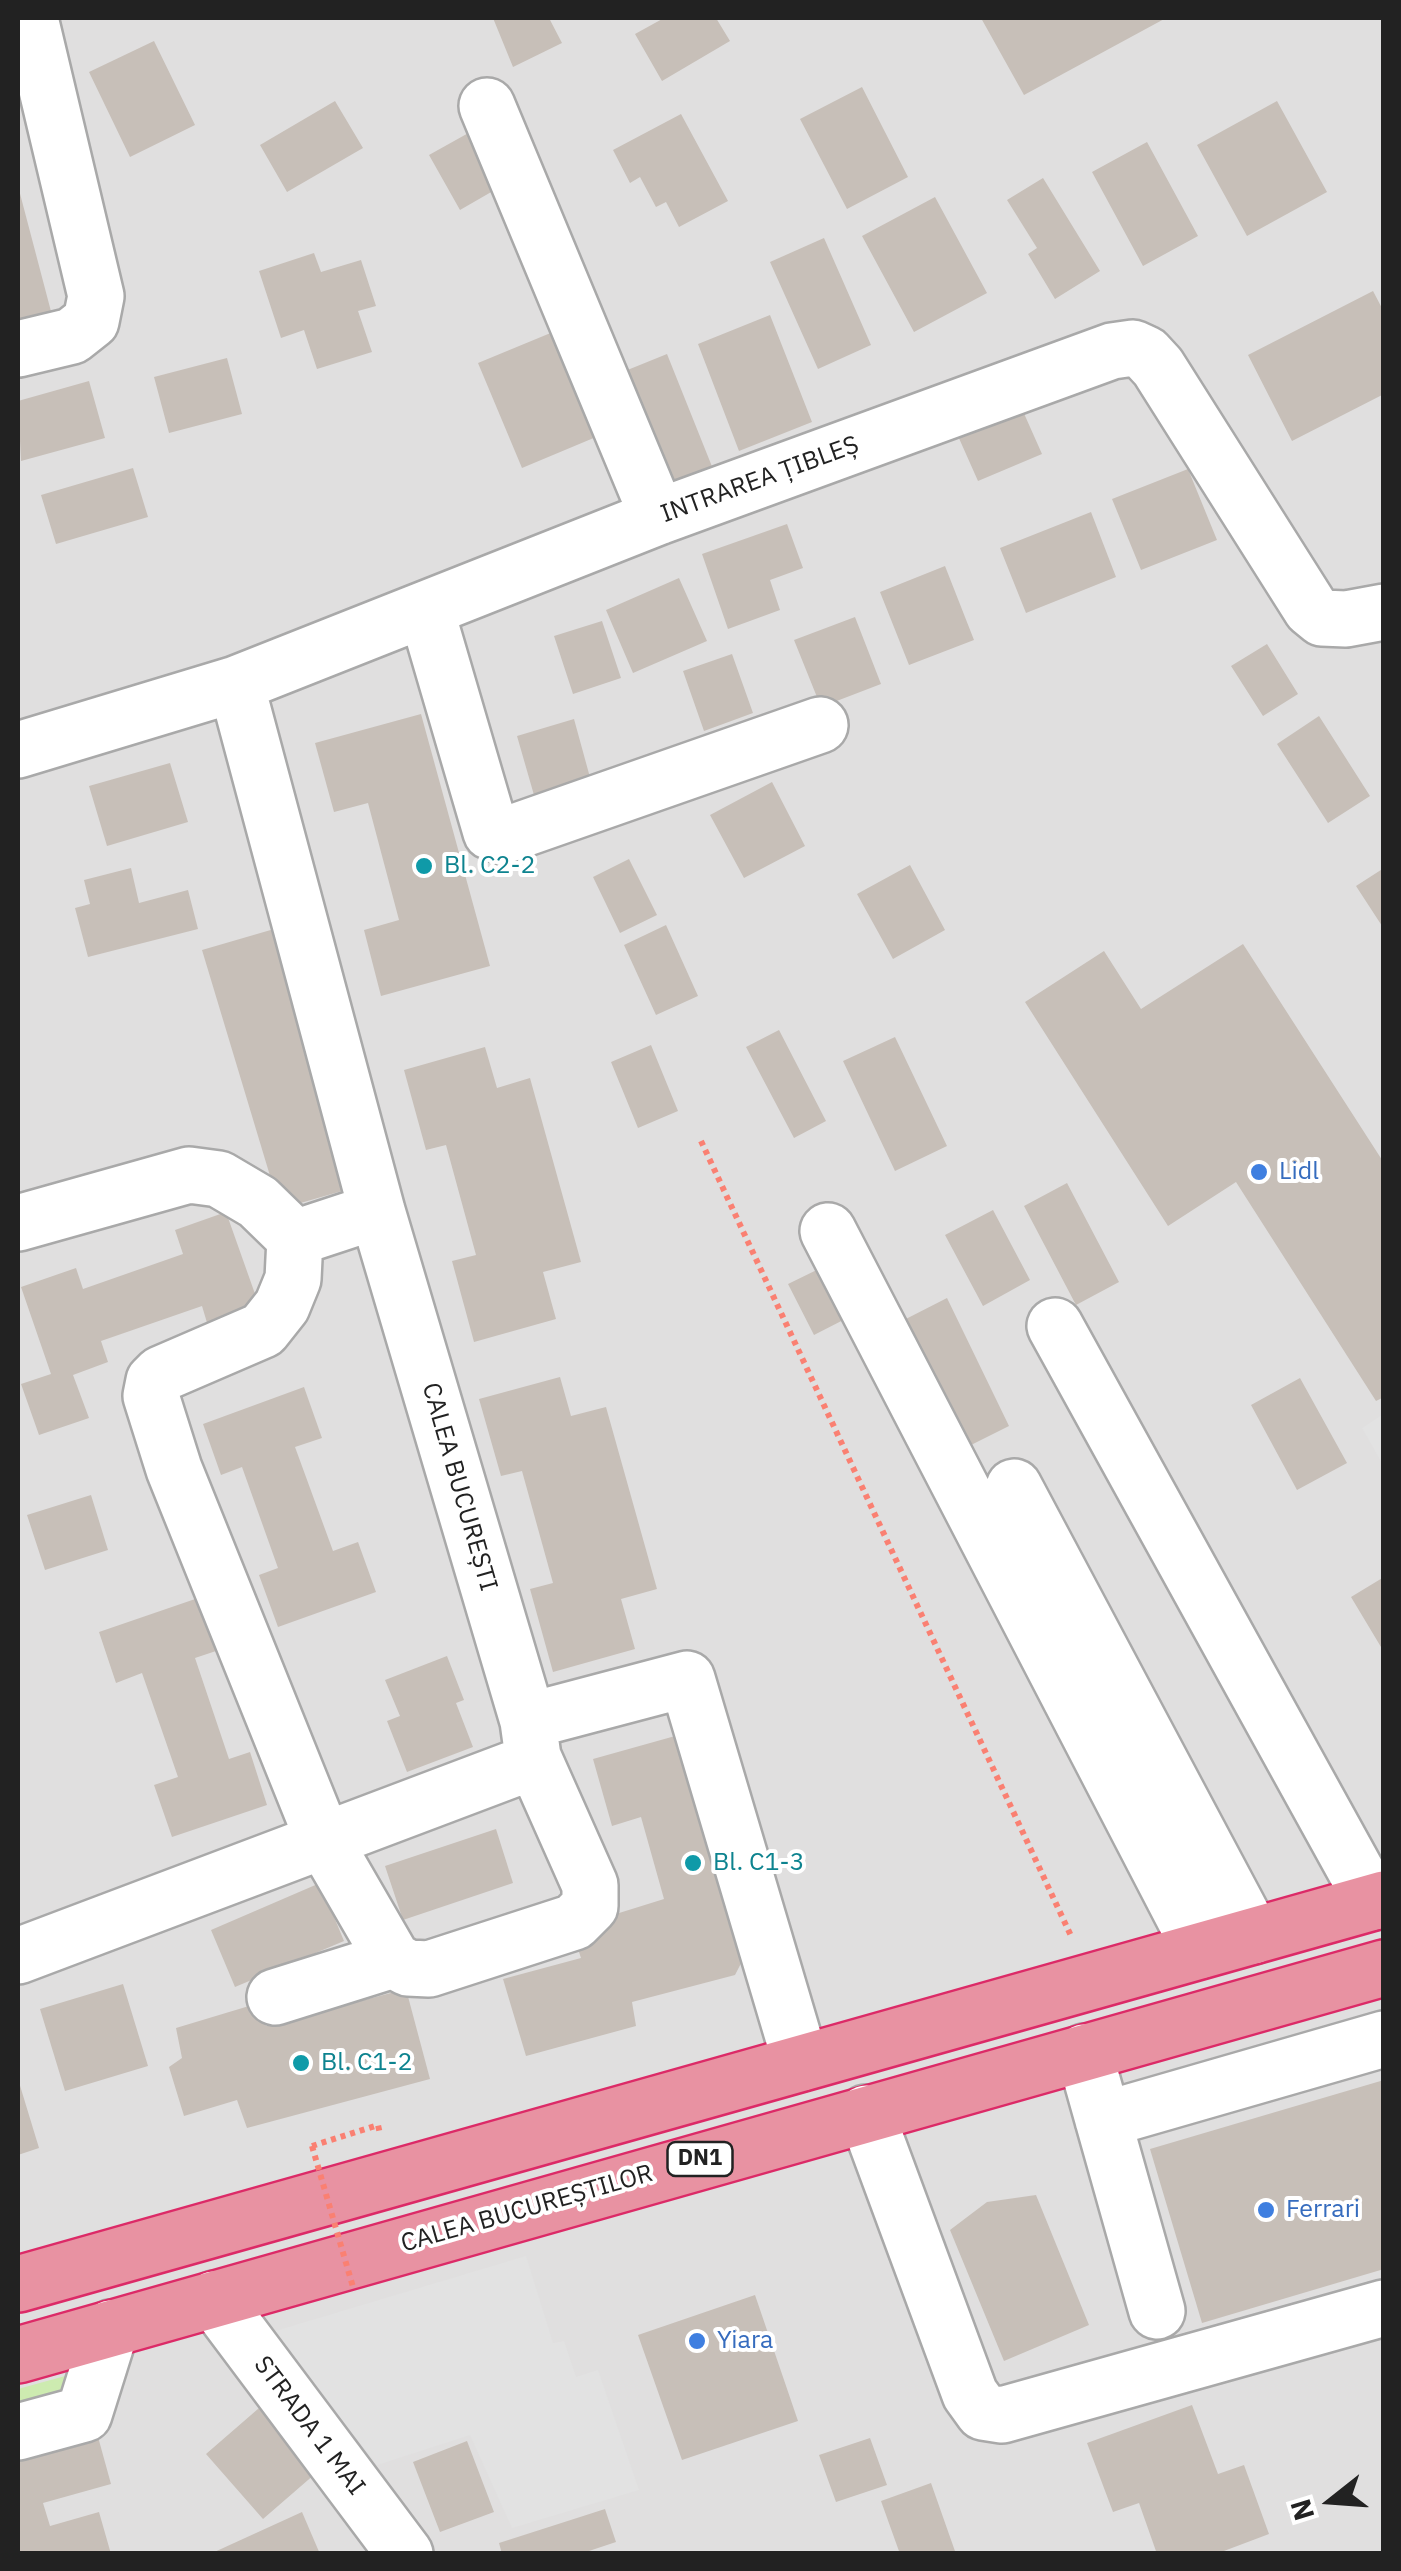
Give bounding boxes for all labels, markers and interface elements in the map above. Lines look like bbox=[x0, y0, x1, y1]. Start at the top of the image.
street label: INTRAREA ȚIBLEȘ bbox=[657, 430, 863, 530]
place label: Bl. C2-2 bbox=[444, 851, 536, 881]
marker: Bl. C2-2 bbox=[413, 855, 435, 877]
place label: Lidl bbox=[1279, 1157, 1319, 1187]
marker: Lidl bbox=[1248, 1161, 1270, 1183]
street label: CALEA BUCUREȘTI bbox=[415, 1379, 503, 1595]
place label: Bl. C1-3 bbox=[713, 1848, 805, 1878]
marker: Bl. C1-3 bbox=[682, 1852, 704, 1874]
place label: Bl. C1-2 bbox=[321, 2048, 413, 2078]
marker: Bl. C1-2 bbox=[290, 2052, 312, 2074]
road number: DN1 bbox=[668, 2142, 732, 2176]
street label: CALEA BUCUREȘTILOR bbox=[398, 2159, 656, 2259]
place label: Ferrari bbox=[1286, 2195, 1360, 2225]
marker: Ferrari bbox=[1255, 2199, 1277, 2221]
place label: Yiara bbox=[717, 2326, 773, 2356]
marker: Yiara bbox=[686, 2330, 708, 2352]
street label: STRADA 1 MAI bbox=[247, 2351, 371, 2501]
north arrow bbox=[1281, 2451, 1381, 2551]
text: N bbox=[1281, 2495, 1322, 2525]

